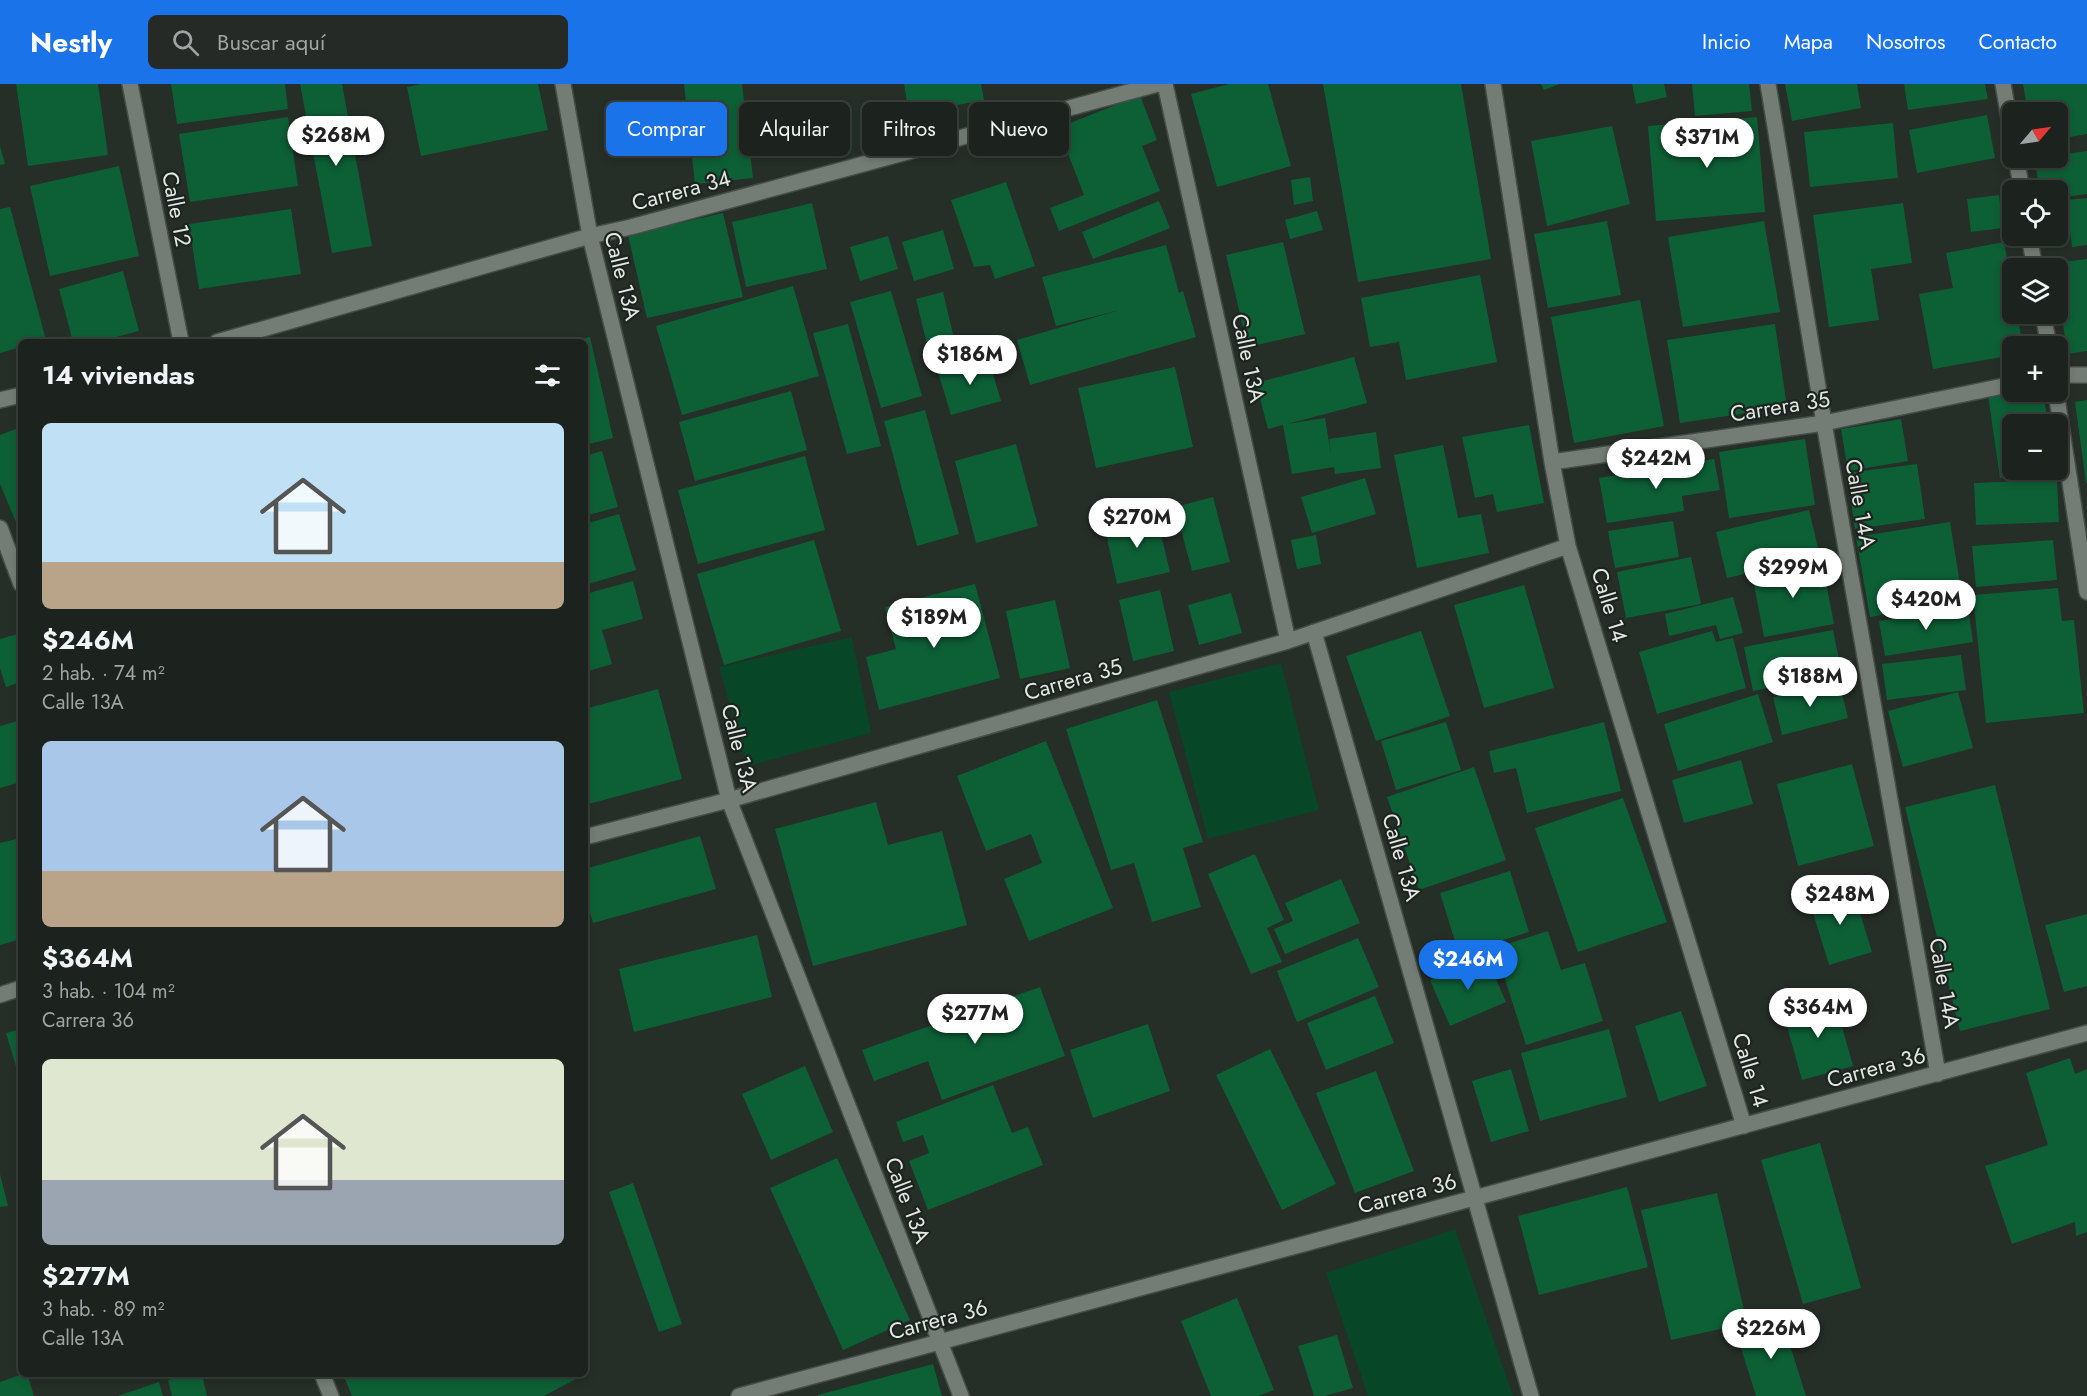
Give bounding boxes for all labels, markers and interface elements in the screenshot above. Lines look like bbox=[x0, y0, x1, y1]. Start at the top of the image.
search box bbox=[148, 15, 568, 69]
text: Nestly bbox=[30, 22, 112, 63]
icon: search bbox=[169, 26, 202, 59]
text: Buscar aquí bbox=[217, 26, 325, 58]
text: Inicio bbox=[1702, 27, 1751, 57]
text: Mapa bbox=[1784, 27, 1833, 57]
text: Nosotros bbox=[1866, 27, 1945, 57]
text: Contacto bbox=[1978, 27, 2057, 57]
chip: Comprar bbox=[606, 102, 727, 156]
chip: Alquilar bbox=[739, 102, 850, 156]
chip: Filtros bbox=[862, 102, 957, 156]
chip: Nuevo bbox=[969, 102, 1069, 156]
north arrow bbox=[2002, 102, 2068, 168]
map controls bbox=[2002, 102, 2068, 480]
pin: $268M bbox=[294, 116, 378, 167]
pin: $371M bbox=[1665, 118, 1749, 169]
text: $268M bbox=[301, 121, 371, 150]
text: $371M bbox=[1675, 123, 1739, 152]
street label: Carrera 34 bbox=[628, 161, 734, 219]
street label: Calle 12 bbox=[154, 169, 200, 249]
button: locate bbox=[2002, 180, 2068, 246]
street label: Calle 13A bbox=[597, 229, 650, 324]
button: layers bbox=[2002, 258, 2068, 324]
street label: Calle 13A bbox=[1224, 311, 1274, 406]
pin: $186M bbox=[928, 335, 1012, 386]
button: + bbox=[2002, 336, 2068, 402]
text: $186M bbox=[937, 340, 1003, 369]
text: 14 viviendas bbox=[42, 356, 195, 394]
icon: filters bbox=[531, 359, 564, 392]
street label: Carrera 35 bbox=[1728, 382, 1832, 430]
button: − bbox=[2002, 414, 2068, 480]
pin: $242M bbox=[1614, 439, 1698, 490]
text: $242M bbox=[1621, 444, 1691, 473]
street label: Calle 14A bbox=[1837, 456, 1885, 552]
icon: home bbox=[249, 462, 357, 570]
pin: $270M bbox=[1095, 498, 1179, 549]
text: $270M bbox=[1103, 503, 1171, 532]
pin: $299M bbox=[1751, 548, 1835, 599]
text: $299M bbox=[1758, 553, 1828, 582]
street label: Calle 14 bbox=[1584, 564, 1637, 646]
pin: $420M bbox=[1884, 580, 1968, 631]
text: $420M bbox=[1891, 585, 1961, 614]
pin: $189M bbox=[892, 598, 976, 649]
text: $189M bbox=[901, 603, 967, 632]
text: $246M bbox=[42, 621, 134, 659]
street label: Carrera 35 bbox=[1020, 650, 1126, 708]
pin: $188M bbox=[1768, 657, 1852, 708]
text: 2 hab. · 74 m² bbox=[42, 659, 165, 688]
text: $188M bbox=[1777, 662, 1843, 691]
text: Calle 13A bbox=[42, 688, 124, 717]
street label: Calle 13A bbox=[714, 701, 767, 796]
icon: home bbox=[249, 780, 357, 888]
street label: Calle 13A bbox=[1374, 809, 1430, 905]
pin: $248M bbox=[1798, 875, 1882, 926]
text: $248M bbox=[1805, 880, 1875, 909]
street label: Calle 14A bbox=[1921, 935, 1969, 1031]
text: $364M bbox=[42, 939, 133, 977]
pin: $246M bbox=[1426, 940, 1510, 991]
text: $246M bbox=[1433, 945, 1503, 974]
text: 3 hab. · 104 m² bbox=[42, 977, 175, 1006]
pin: $364M bbox=[1776, 988, 1860, 1039]
text: $364M bbox=[1783, 993, 1853, 1022]
pin: $277M bbox=[933, 994, 1017, 1045]
text: $277M bbox=[941, 999, 1009, 1028]
text: Carrera 36 bbox=[42, 1006, 134, 1035]
street label: Calle 14 bbox=[1725, 1029, 1778, 1111]
street label: Carrera 36 bbox=[1823, 1038, 1929, 1096]
icon: home bbox=[249, 1098, 357, 1206]
street label: Calle 13A bbox=[877, 1152, 939, 1248]
street label: Carrera 36 bbox=[1354, 1164, 1460, 1222]
text: $277M bbox=[42, 1257, 130, 1295]
street label: Carrera 36 bbox=[885, 1290, 991, 1348]
text: 3 hab. · 89 m² bbox=[42, 1295, 164, 1324]
pin: $226M bbox=[1729, 1309, 1813, 1360]
text: $226M bbox=[1736, 1314, 1806, 1343]
text: Calle 13A bbox=[42, 1324, 124, 1353]

